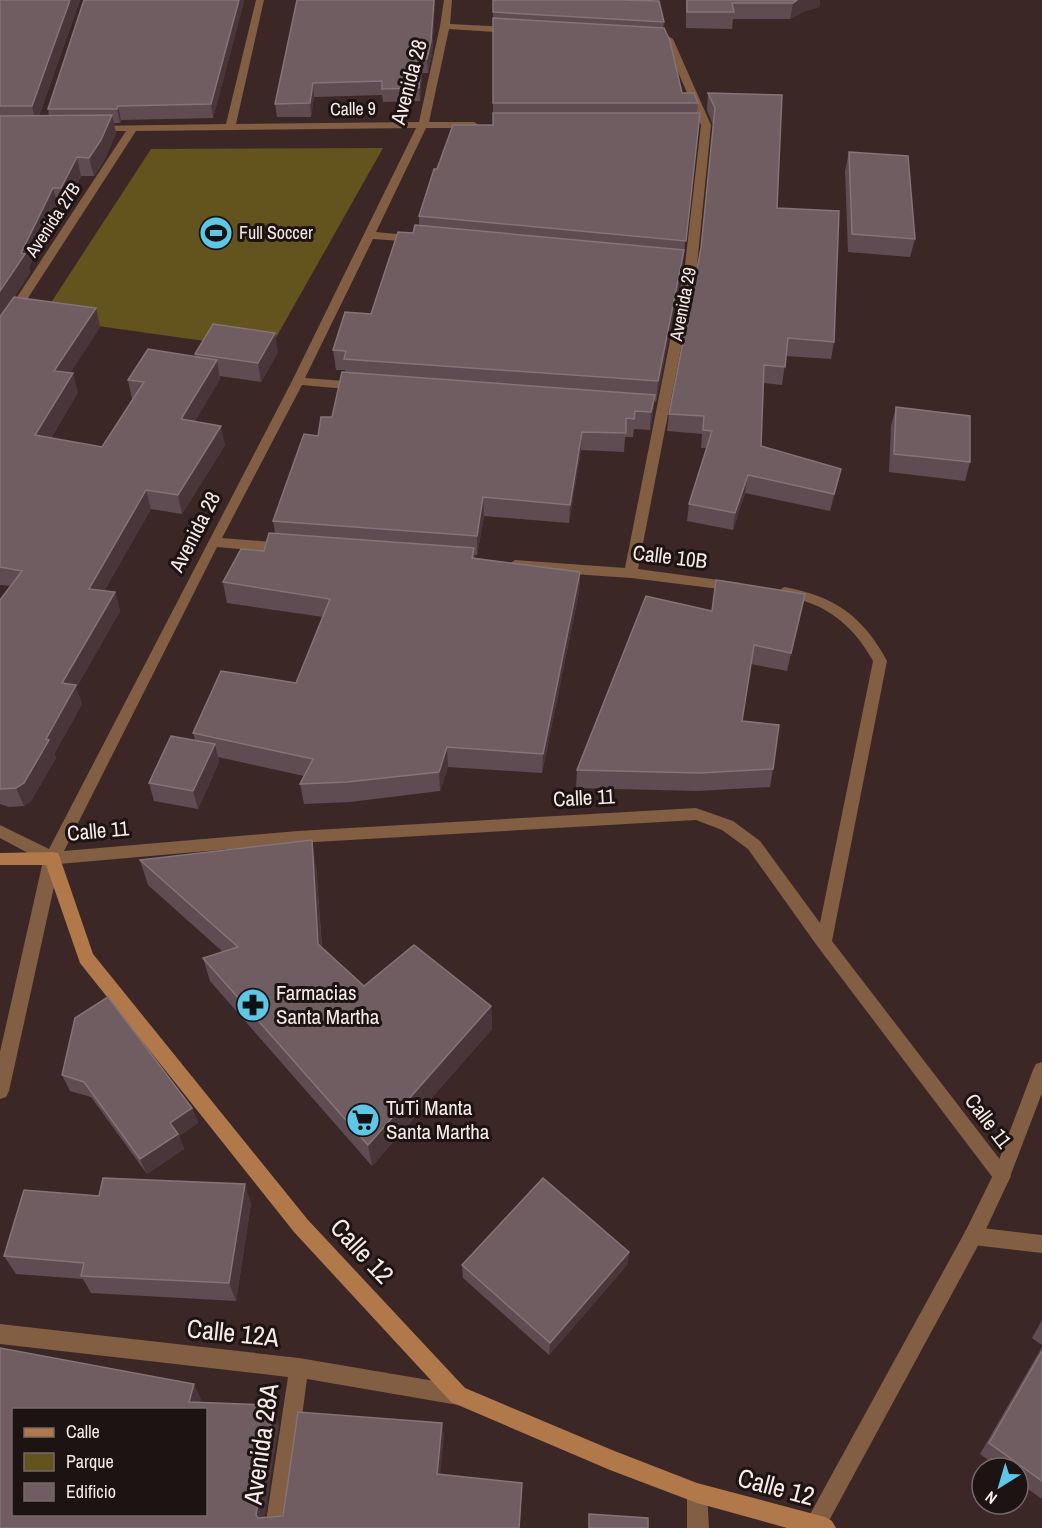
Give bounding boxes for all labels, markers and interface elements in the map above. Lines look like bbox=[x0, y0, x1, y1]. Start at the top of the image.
street label: Avenida 28 bbox=[383, 36, 434, 129]
street label: Calle 9 bbox=[330, 96, 376, 121]
street label: Avenida 27B bbox=[19, 177, 86, 263]
sports icon: Full Soccer bbox=[198, 215, 234, 251]
place label: Full Soccer bbox=[239, 220, 313, 245]
street label: Avenida 29 bbox=[663, 265, 702, 344]
street label: Avenida 28 bbox=[161, 487, 227, 578]
street label: Calle 10B bbox=[631, 538, 709, 575]
street label: Calle 11 bbox=[552, 781, 616, 814]
street label: Calle 11 bbox=[66, 813, 130, 848]
place label: Farmacias Santa Martha bbox=[276, 978, 380, 1031]
pharmacy icon: Farmacias Santa Martha bbox=[235, 987, 271, 1023]
street label: Calle 11 bbox=[958, 1087, 1019, 1154]
place label: TuTi Manta Santa Martha bbox=[386, 1093, 490, 1146]
supermarket icon: TuTi Manta Santa Martha bbox=[345, 1102, 381, 1138]
street label: Calle 12 bbox=[323, 1210, 402, 1291]
street label: Calle 12A bbox=[185, 1310, 282, 1355]
street label: Avenida 28A bbox=[235, 1380, 286, 1508]
legend bbox=[12, 1408, 207, 1516]
text: Calle bbox=[66, 1419, 100, 1444]
text: Parque bbox=[66, 1449, 114, 1474]
north arrow bbox=[970, 1456, 1030, 1516]
street label: Calle 12 bbox=[734, 1459, 818, 1514]
text: Edificio bbox=[66, 1479, 116, 1504]
text: N bbox=[981, 1486, 1001, 1510]

